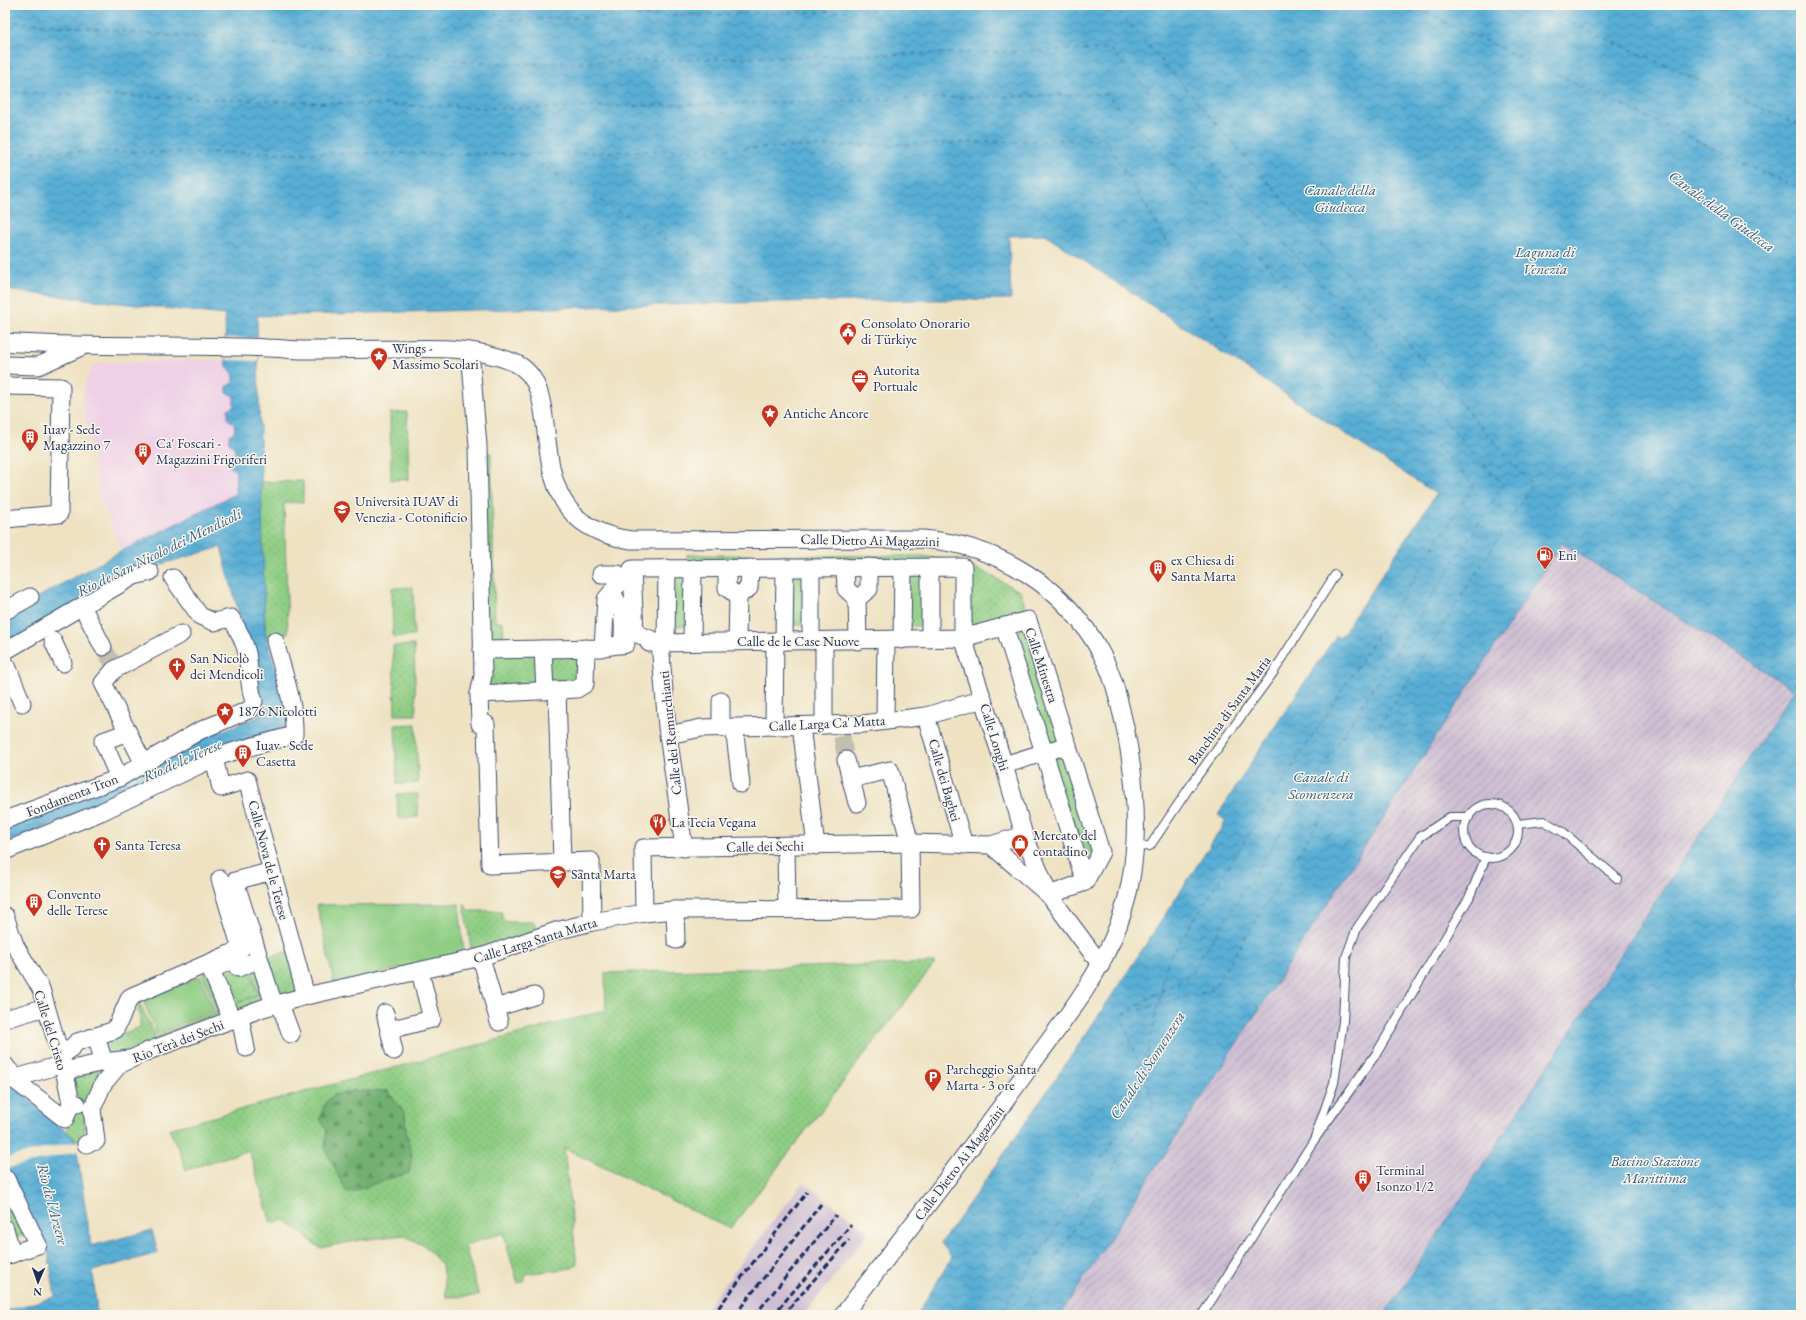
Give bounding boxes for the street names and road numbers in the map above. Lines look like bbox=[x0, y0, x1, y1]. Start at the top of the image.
street label: Calle Dietro Ai Magazzini bbox=[800, 530, 940, 550]
street label: Calle Minestra bbox=[1021, 625, 1063, 706]
street label: Calle de le Case Nuove bbox=[737, 632, 860, 650]
street label: Banchina di Santa Maria bbox=[1183, 652, 1275, 768]
street label: Calle dei Remurchianti bbox=[654, 669, 685, 796]
street label: Calle Longhi bbox=[976, 701, 1014, 774]
street label: Calle Larga Ca' Matta bbox=[768, 711, 886, 735]
street label: Calle dei Baghei bbox=[925, 737, 966, 824]
street label: Fondamenta Tron bbox=[23, 769, 121, 821]
street label: Calle Nova de le Terese bbox=[244, 798, 294, 922]
street label: Calle dei Sechi bbox=[726, 836, 804, 856]
street label: Calle Larga Santa Marta bbox=[471, 913, 599, 967]
street label: Calle del Cristo bbox=[30, 988, 72, 1072]
street label: Rio Terà dei Sechi bbox=[130, 1015, 227, 1067]
street label: Calle Dietro Ai Magazzini bbox=[910, 1102, 1008, 1224]

